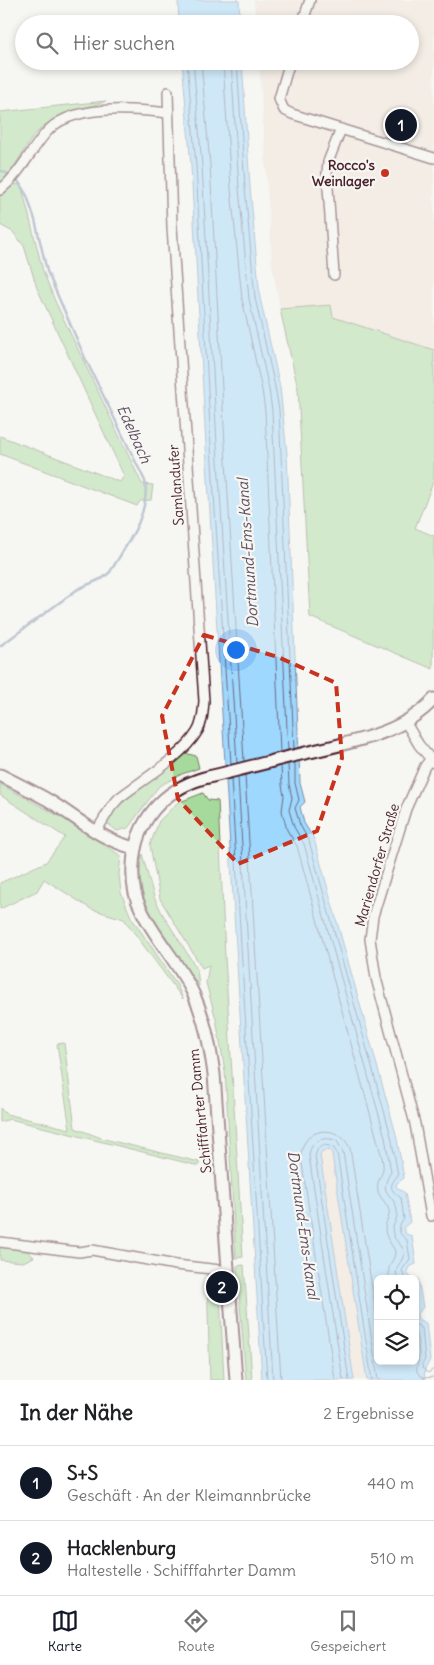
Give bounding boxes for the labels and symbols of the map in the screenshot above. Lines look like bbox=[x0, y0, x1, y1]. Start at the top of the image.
pin: 1 bbox=[385, 106, 417, 144]
place label: Rocco's Weinlager bbox=[312, 156, 376, 190]
marker: Rocco's Weinlager bbox=[379, 167, 391, 179]
water label: Edelbach bbox=[113, 402, 156, 466]
street label: Samlandufer bbox=[164, 444, 188, 526]
water label: Dortmund-Ems-Kanal bbox=[233, 475, 262, 628]
your location bbox=[223, 637, 249, 663]
street label: Mariendorfer Straße bbox=[351, 801, 403, 929]
street label: Schifffahrter Damm bbox=[185, 1048, 215, 1174]
water label: Dortmund-Ems-Kanal bbox=[284, 1150, 324, 1303]
pin: 2 bbox=[206, 1268, 238, 1306]

